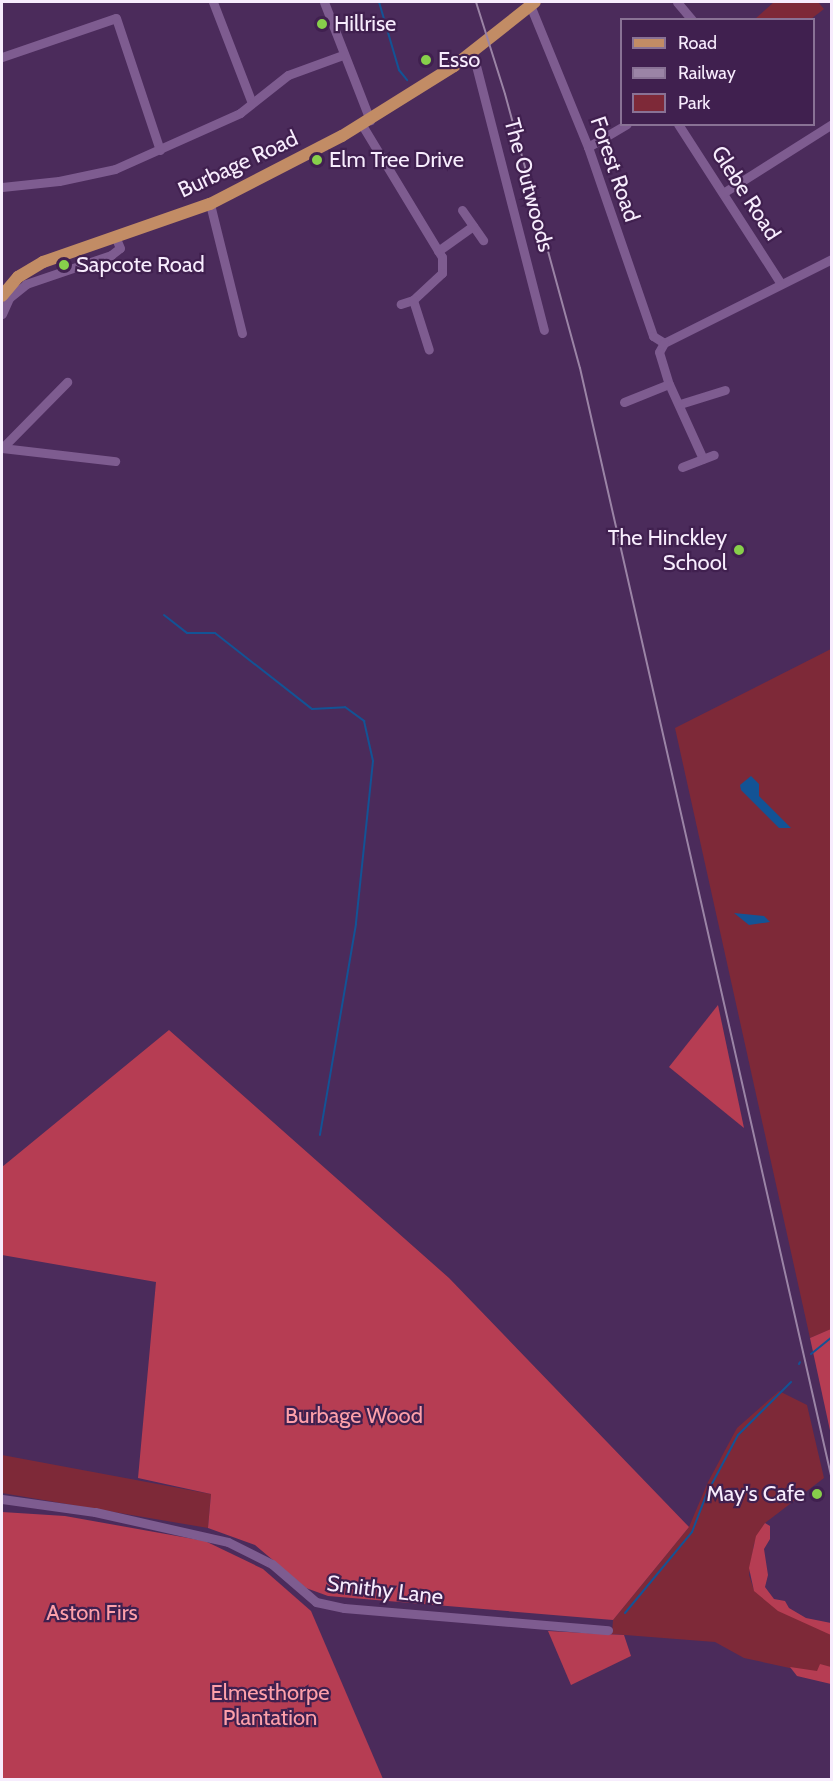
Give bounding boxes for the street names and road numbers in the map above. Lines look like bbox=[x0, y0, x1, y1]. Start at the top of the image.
street label: Forest Road bbox=[585, 113, 645, 225]
street label: The Outwoods bbox=[499, 115, 559, 255]
street label: Burbage Road bbox=[174, 125, 302, 203]
street label: Glebe Road bbox=[706, 141, 786, 245]
street label: Smithy Lane bbox=[325, 1570, 445, 1610]

